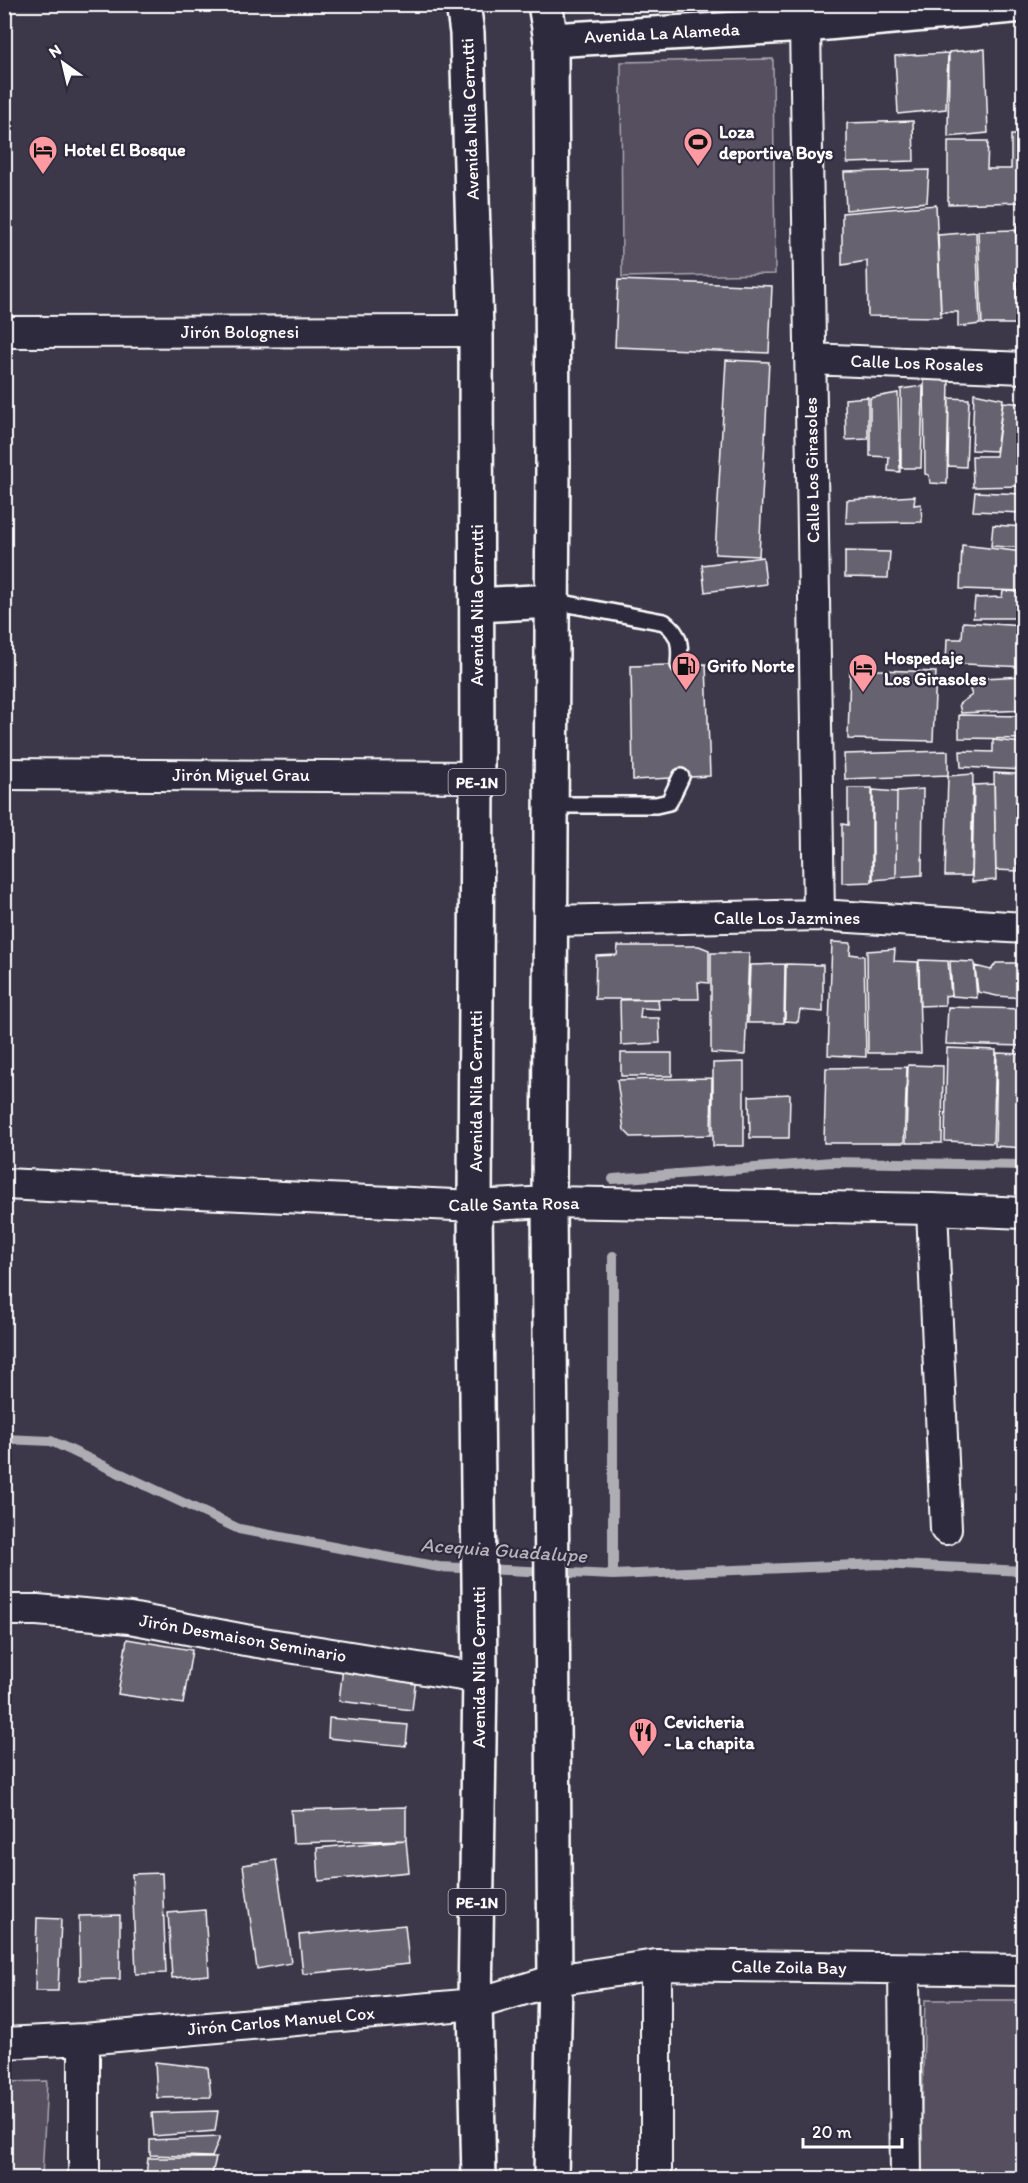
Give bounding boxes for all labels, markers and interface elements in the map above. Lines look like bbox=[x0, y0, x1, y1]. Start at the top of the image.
street label: Avenida La Alameda bbox=[584, 18, 741, 48]
north arrow bbox=[33, 33, 93, 93]
street label: Avenida Nila Cerrutti bbox=[456, 38, 484, 200]
text: N bbox=[45, 40, 65, 62]
place label: Loza deportiva Boys bbox=[719, 121, 833, 164]
sports icon: Loza deportiva Boys bbox=[682, 126, 714, 168]
hotel icon: Hotel El Bosque bbox=[27, 134, 59, 176]
place label: Hotel El Bosque bbox=[64, 139, 186, 161]
street label: Jirón Bolognesi bbox=[181, 321, 299, 343]
street label: Calle Los Rosales bbox=[850, 350, 984, 376]
street label: Calle Los Girasoles bbox=[800, 397, 824, 543]
street label: Avenida Nila Cerrutti bbox=[466, 524, 488, 686]
place label: Hospedaje Los Girasoles bbox=[884, 647, 987, 690]
fuel station icon: Grifo Norte bbox=[670, 650, 702, 692]
hotel icon: Hospedaje Los Girasoles bbox=[847, 652, 879, 694]
place label: Grifo Norte bbox=[707, 655, 795, 677]
street label: Jirón Miguel Grau bbox=[172, 764, 310, 786]
road number: PE-1N bbox=[448, 769, 506, 795]
street label: Calle Los Jazmines bbox=[714, 907, 860, 929]
street label: Avenida Nila Cerrutti bbox=[465, 1010, 487, 1172]
street label: Calle Santa Rosa bbox=[448, 1192, 580, 1216]
water label: Acequia Guadalupe bbox=[420, 1532, 589, 1568]
street label: Avenida Nila Cerrutti bbox=[468, 1586, 490, 1748]
street label: Jirón Desmaison Seminario bbox=[138, 1609, 348, 1667]
place label: Cevicheria - La chapita bbox=[664, 1711, 755, 1754]
restaurant icon: Cevicheria - La chapita bbox=[627, 1716, 659, 1758]
road number: PE-1N bbox=[448, 1889, 506, 1915]
street label: Calle Zoila Bay bbox=[731, 1955, 847, 1979]
street label: Jirón Carlos Manuel Cox bbox=[186, 2002, 376, 2040]
scale bar bbox=[803, 2111, 902, 2149]
text: 20 m bbox=[812, 2121, 852, 2143]

